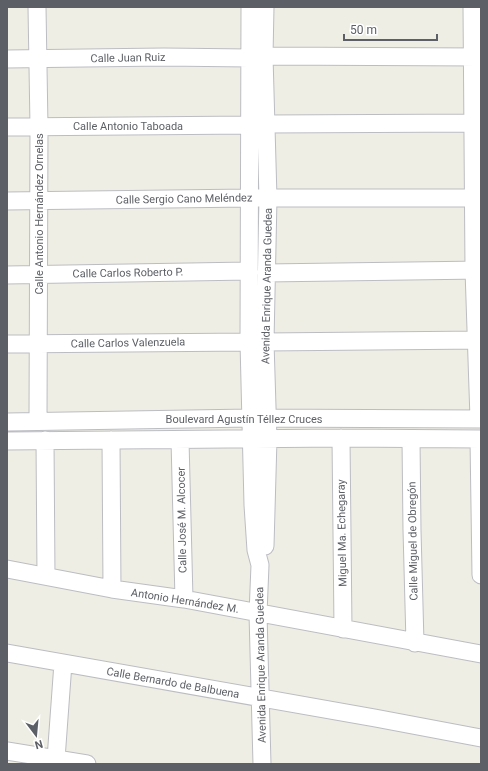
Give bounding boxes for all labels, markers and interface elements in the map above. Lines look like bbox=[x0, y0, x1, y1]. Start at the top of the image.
scale bar bbox=[344, 16, 437, 42]
text: 50 m bbox=[350, 23, 377, 37]
street label: Calle Juan Ruiz bbox=[90, 51, 166, 65]
street label: Calle Antonio Taboada bbox=[73, 120, 183, 133]
street label: Calle Antonio Hernández Ornelas bbox=[33, 133, 46, 295]
street label: Calle Sergio Cano Meléndez bbox=[116, 191, 253, 207]
street label: Avenida Enrique Aranda Guedea bbox=[259, 208, 275, 364]
street label: Calle Carlos Roberto P. bbox=[72, 266, 184, 280]
street label: Calle Carlos Valenzuela bbox=[71, 336, 185, 350]
street label: Boulevard Agustín Téllez Cruces bbox=[166, 413, 323, 426]
street label: Calle José M. Alcocer bbox=[175, 467, 189, 573]
street label: Miguel Ma. Echegaray bbox=[335, 478, 349, 587]
street label: Calle Miguel de Obregón bbox=[405, 481, 421, 601]
street label: Antonio Hernández M. bbox=[130, 586, 240, 616]
street label: Avenida Enrique Aranda Guedea bbox=[253, 587, 269, 743]
street label: Calle Bernardo de Balbuena bbox=[106, 665, 240, 701]
north arrow bbox=[16, 715, 56, 755]
text: N bbox=[33, 737, 44, 752]

